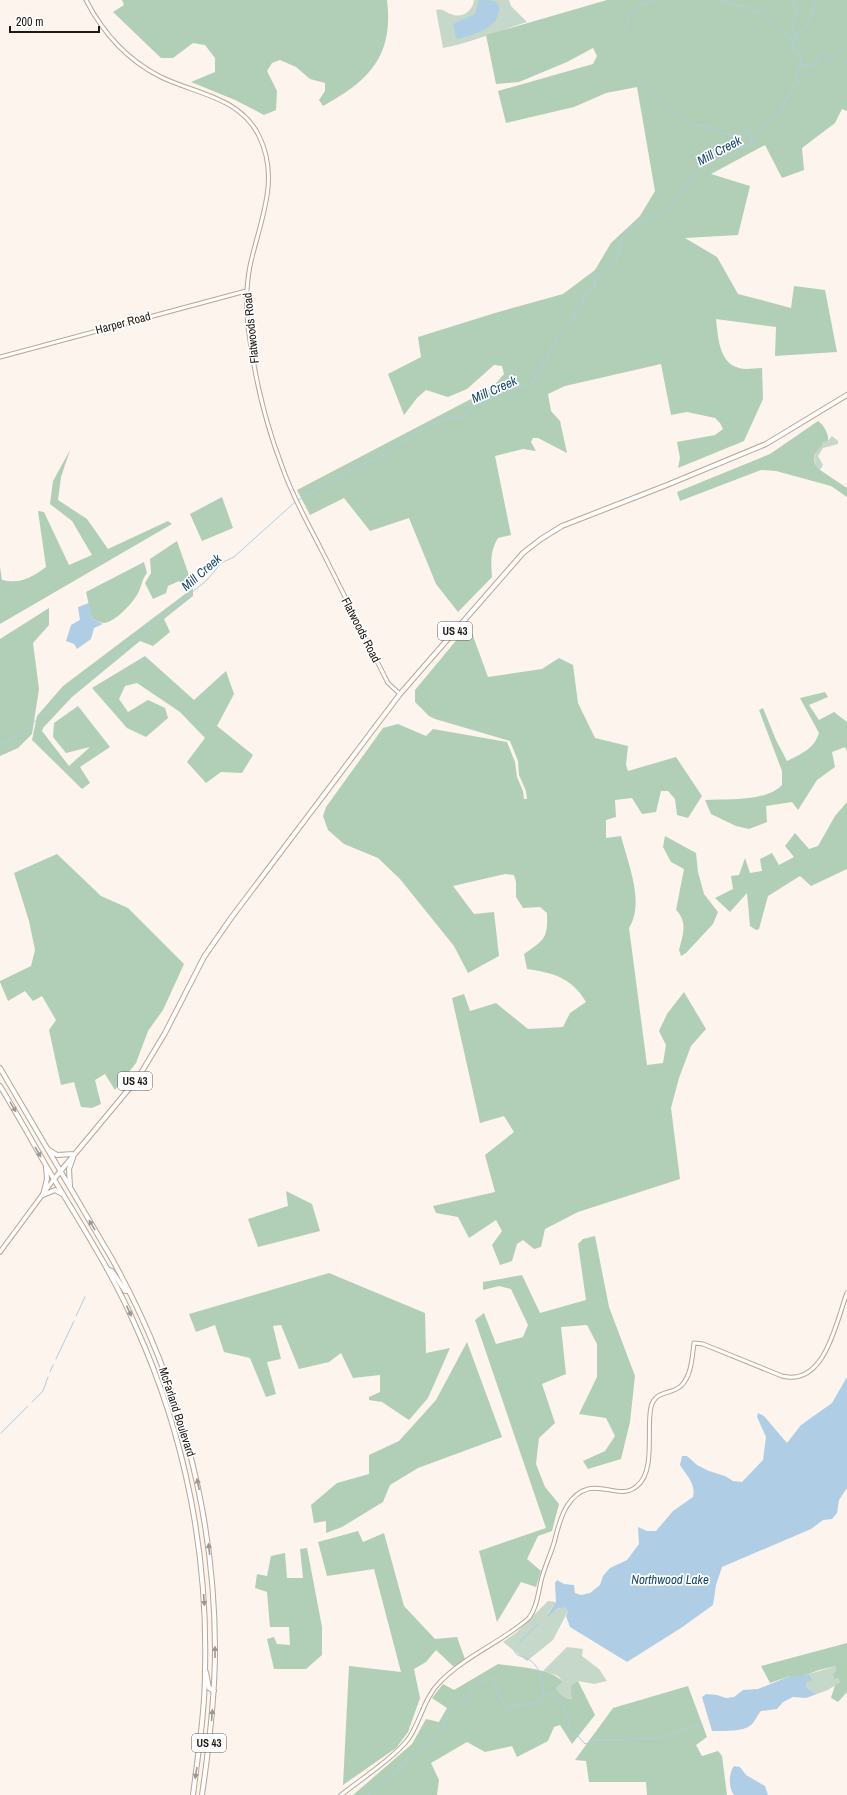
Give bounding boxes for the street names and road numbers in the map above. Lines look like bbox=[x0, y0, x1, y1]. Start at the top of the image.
street label: Flatwoods Road bbox=[239, 292, 263, 364]
street label: Harper Road bbox=[94, 308, 152, 338]
street label: Flatwoods Road bbox=[338, 595, 384, 665]
road number: US 43 bbox=[438, 622, 472, 640]
road number: US 43 bbox=[118, 1072, 152, 1090]
street label: McFarland Boulevard bbox=[155, 1365, 199, 1459]
road number: US 43 bbox=[192, 1734, 226, 1752]

